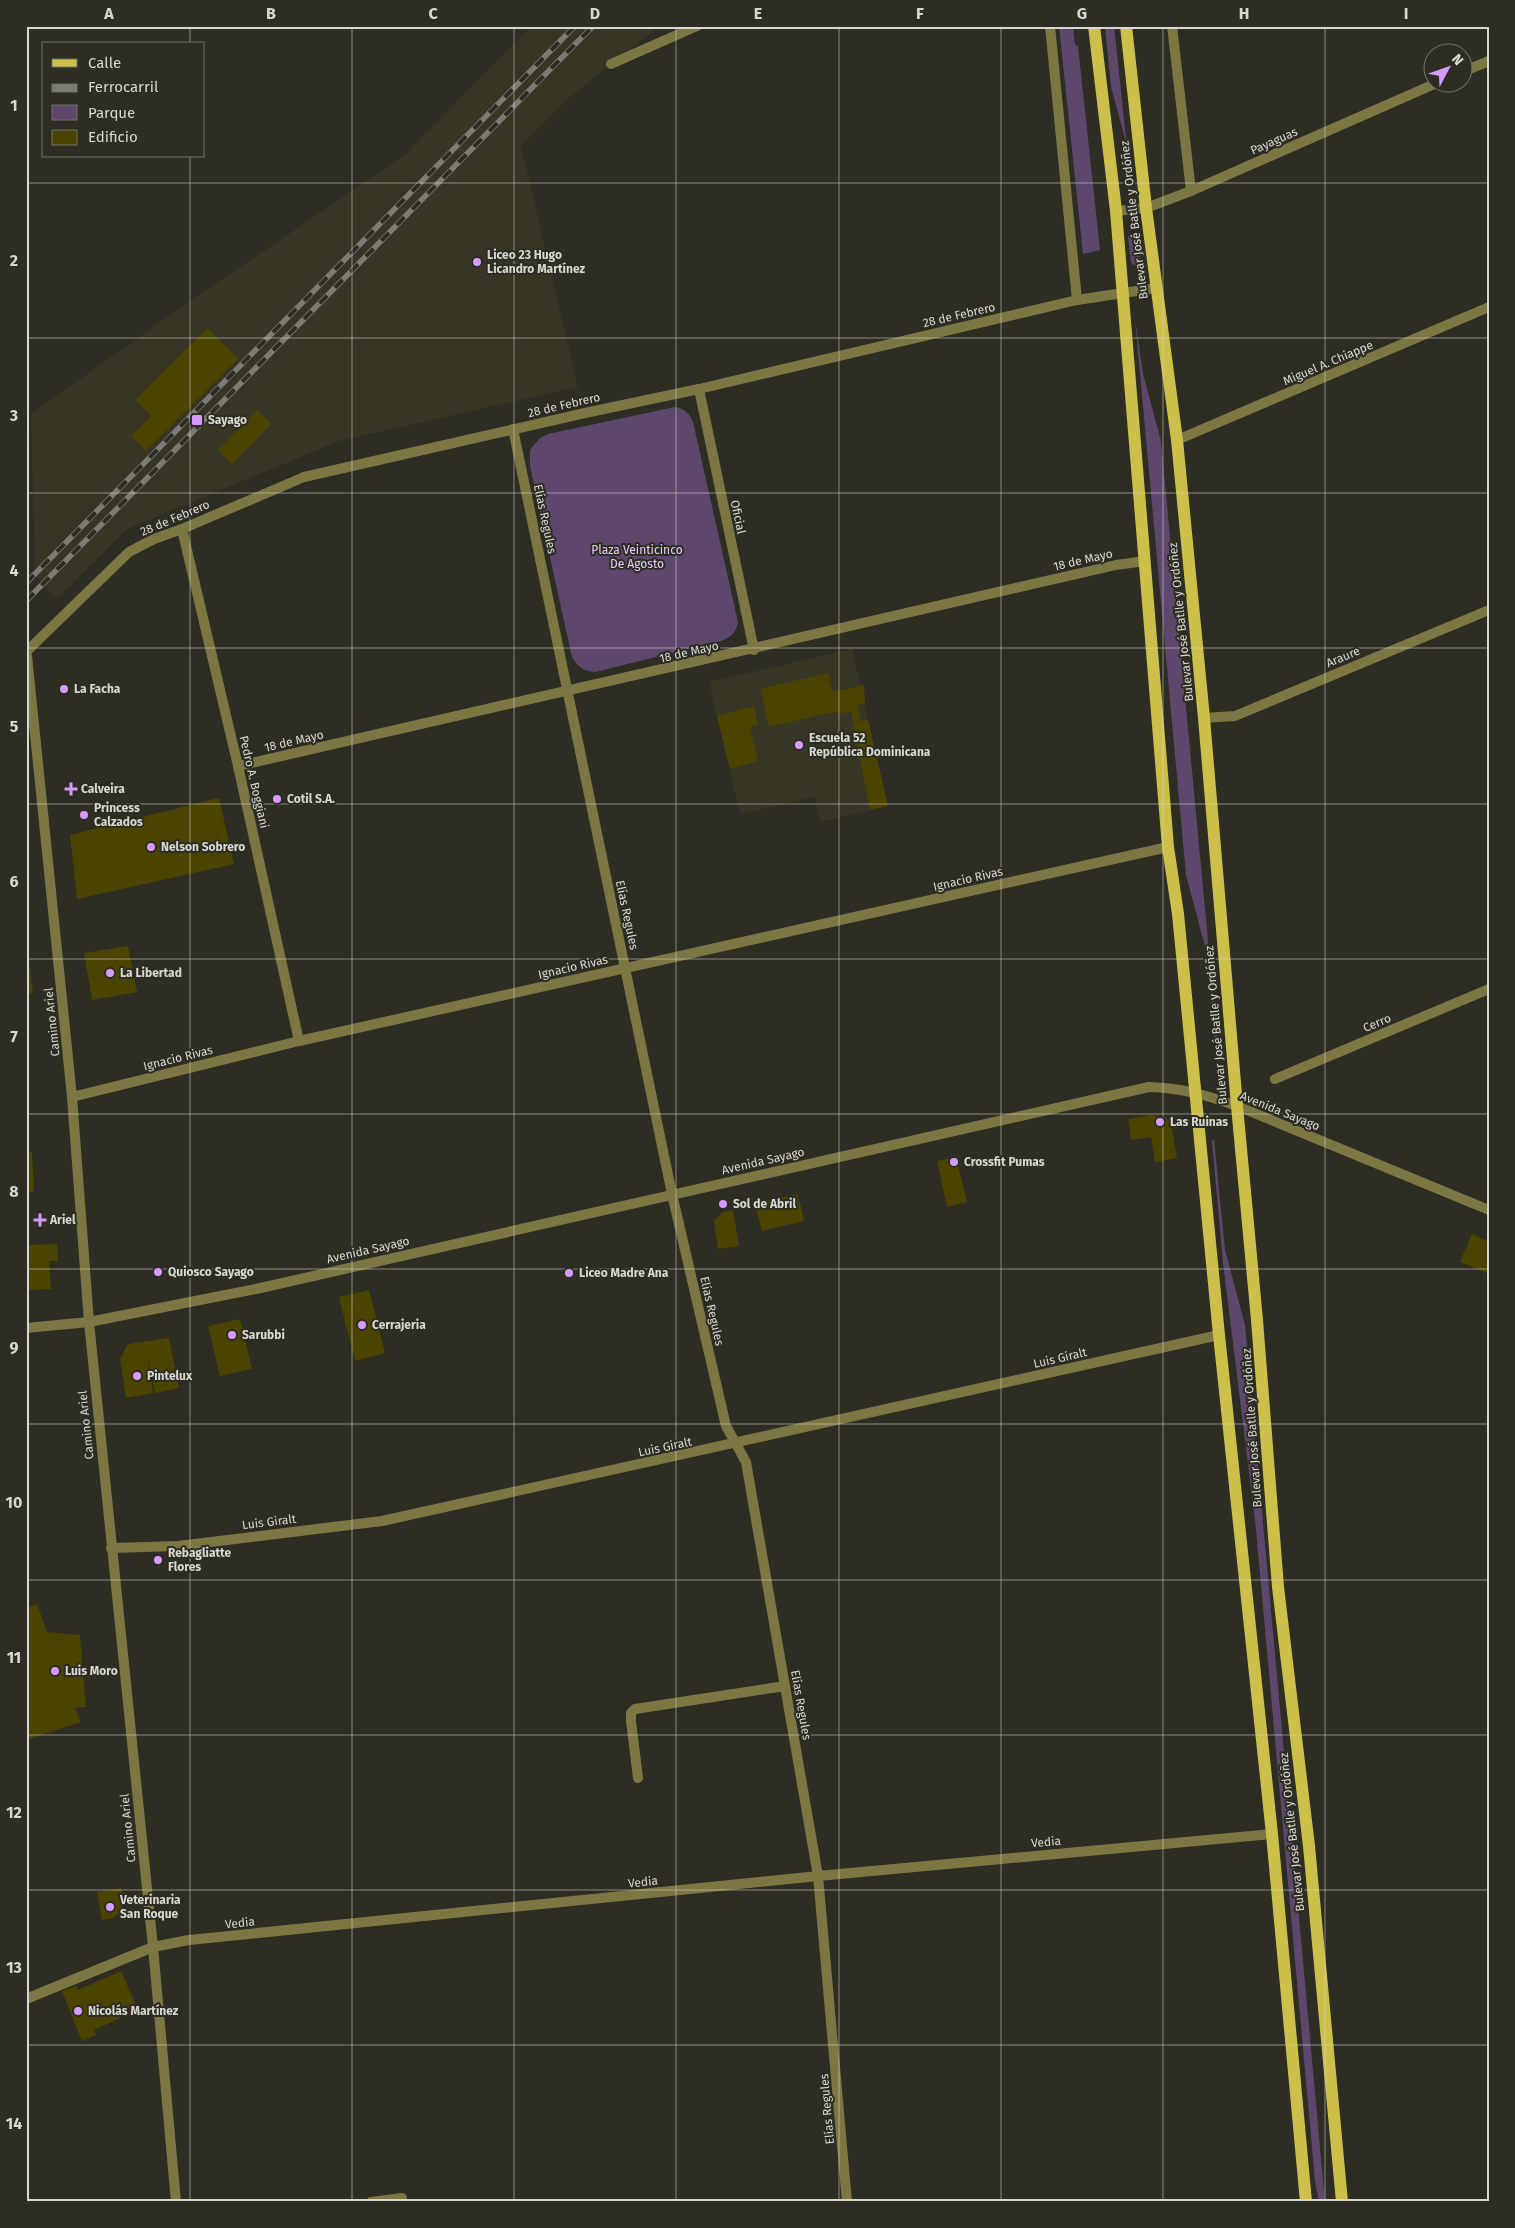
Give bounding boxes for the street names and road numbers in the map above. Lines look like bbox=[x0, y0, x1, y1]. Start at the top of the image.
street label: Payaguas bbox=[1248, 124, 1300, 158]
street label: Bulevar José Batlle y Ordóñez bbox=[1117, 140, 1151, 300]
street label: 28 de Febrero bbox=[921, 300, 997, 330]
street label: Miguel A. Chiappe bbox=[1281, 338, 1375, 388]
street label: 28 de Febrero bbox=[526, 390, 602, 420]
street label: Elías Regules bbox=[531, 483, 559, 555]
street label: 28 de Febrero bbox=[138, 497, 212, 539]
street label: Oficial bbox=[728, 499, 749, 536]
street label: Bulevar José Batlle y Ordóñez bbox=[1166, 542, 1196, 702]
street label: 18 de Mayo bbox=[1052, 546, 1114, 574]
street label: 18 de Mayo bbox=[658, 638, 720, 666]
street label: Araure bbox=[1324, 644, 1362, 670]
street label: 18 de Mayo bbox=[263, 727, 325, 755]
street label: Pedro A. Boggiani bbox=[237, 734, 271, 830]
street label: Ignacio Rivas bbox=[932, 864, 1005, 894]
street label: Elías Regules bbox=[613, 879, 641, 951]
street label: Bulevar José Batlle y Ordóñez bbox=[1202, 945, 1230, 1105]
street label: Ignacio Rivas bbox=[537, 952, 610, 982]
street label: Camino Ariel bbox=[41, 986, 63, 1057]
street label: Cerro bbox=[1361, 1011, 1393, 1035]
street label: Ignacio Rivas bbox=[142, 1043, 215, 1073]
street label: Avenida Sayago bbox=[1238, 1089, 1322, 1133]
street label: Avenida Sayago bbox=[720, 1145, 806, 1177]
street label: Avenida Sayago bbox=[325, 1234, 411, 1266]
street label: Elías Regules bbox=[697, 1275, 727, 1347]
street label: Luis Giralt bbox=[1032, 1345, 1089, 1371]
street label: Bulevar José Batlle y Ordóñez bbox=[1239, 1348, 1265, 1508]
street label: Camino Ariel bbox=[75, 1389, 97, 1460]
street label: Luis Giralt bbox=[637, 1434, 694, 1459]
street label: Luis Giralt bbox=[241, 1512, 297, 1532]
street label: Elías Regules bbox=[788, 1669, 814, 1741]
street label: Bulevar José Batlle y Ordóñez bbox=[1277, 1752, 1307, 1912]
street label: Camino Ariel bbox=[117, 1792, 139, 1863]
street label: Vedia bbox=[1030, 1834, 1062, 1850]
street label: Vedia bbox=[627, 1873, 659, 1891]
street label: Vedia bbox=[224, 1914, 256, 1932]
street label: Elías Regules bbox=[817, 2073, 837, 2145]

